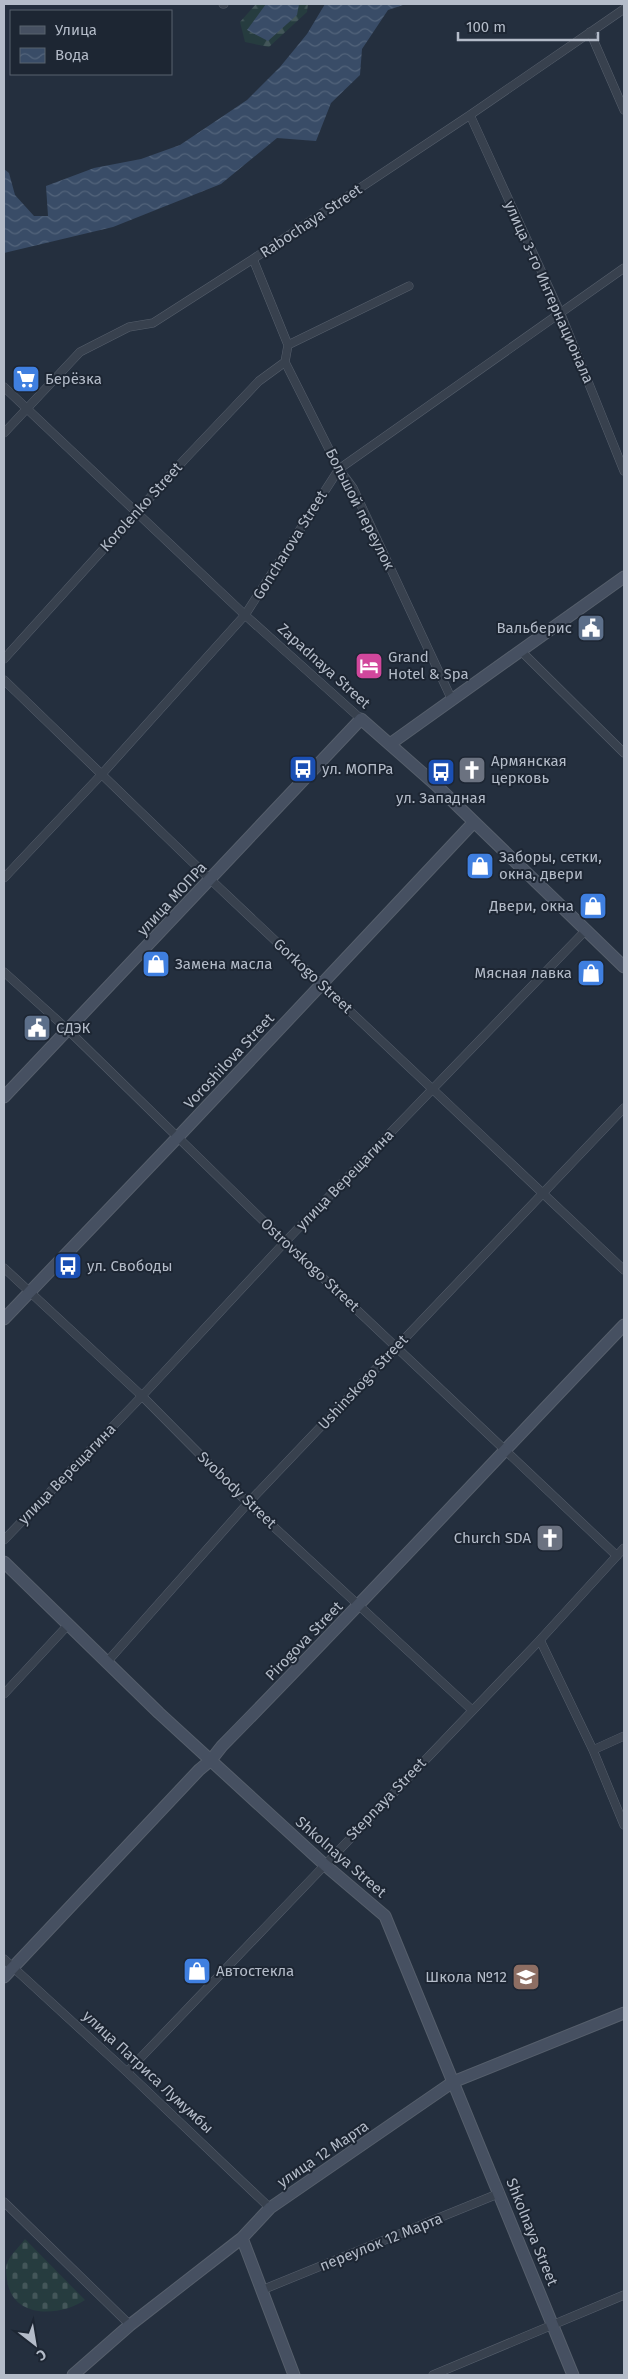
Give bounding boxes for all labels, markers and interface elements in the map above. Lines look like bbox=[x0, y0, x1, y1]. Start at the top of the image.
legend bbox=[10, 10, 172, 75]
scale bar bbox=[458, 10, 598, 42]
text: 100 m bbox=[466, 18, 506, 36]
text: Улица bbox=[55, 21, 97, 39]
text: Вода bbox=[55, 46, 89, 64]
street label: Rabochaya Street bbox=[257, 180, 366, 262]
street label: улица 3-го Интернационала bbox=[500, 198, 598, 386]
supermarket icon: Берёзка bbox=[11, 364, 41, 394]
place label: Берёзка bbox=[45, 370, 102, 388]
street label: Большой переулок bbox=[322, 445, 398, 573]
street label: Korolenko Street bbox=[96, 458, 186, 555]
street label: Goncharova Street bbox=[249, 487, 331, 603]
public building icon: Вальберис bbox=[576, 613, 606, 643]
place label: Вальберис bbox=[496, 619, 572, 637]
street label: Zapadnaya Street bbox=[274, 620, 374, 713]
place label: Grand Hotel & Spa bbox=[388, 648, 469, 683]
hotel icon: Grand Hotel & Spa bbox=[354, 651, 384, 681]
place label: Армянская церковь bbox=[491, 752, 567, 787]
bus stop icon: ул. МОПРа bbox=[288, 754, 318, 784]
church icon: Армянская церковь bbox=[457, 755, 487, 785]
bus stop icon: ул. Западная bbox=[426, 757, 456, 787]
place label: ул. МОПРа bbox=[322, 760, 394, 778]
place label: ул. Западная bbox=[396, 789, 486, 807]
place label: Заборы, сетки, окна, двери bbox=[499, 848, 602, 883]
shop icon: Заборы, сетки, окна, двери bbox=[465, 851, 495, 881]
street label: улица МОПРа bbox=[133, 859, 211, 939]
shop icon: Двери, окна bbox=[578, 891, 608, 921]
place label: Двери, окна bbox=[488, 897, 574, 915]
street label: Gorkogo Street bbox=[270, 935, 357, 1018]
shop icon: Замена масла bbox=[141, 949, 171, 979]
place label: Замена масла bbox=[175, 955, 272, 973]
shop icon: Мясная лавка bbox=[576, 958, 606, 988]
place label: Мясная лавка bbox=[475, 964, 572, 982]
street label: Voroshilova Street bbox=[180, 1009, 278, 1112]
public building icon: СДЭК bbox=[22, 1013, 52, 1043]
place label: СДЭК bbox=[56, 1019, 91, 1037]
street label: улица Верещагина bbox=[292, 1126, 398, 1234]
street label: Ostrovskogo Street bbox=[257, 1215, 364, 1316]
bus stop icon: ул. Свободы bbox=[53, 1251, 83, 1281]
place label: ул. Свободы bbox=[87, 1257, 172, 1275]
street label: Ushinskogo Street bbox=[314, 1330, 412, 1433]
street label: улица Верещагина bbox=[14, 1420, 120, 1528]
street label: Svobody Street bbox=[194, 1448, 281, 1533]
church icon: Church SDA bbox=[535, 1523, 565, 1553]
place label: Church SDA bbox=[454, 1529, 531, 1547]
street label: Pirogova Street bbox=[262, 1597, 347, 1684]
street label: Stepnaya Street bbox=[342, 1754, 430, 1844]
street label: Shkolnaya Street bbox=[292, 1813, 390, 1902]
shop icon: Автостекла bbox=[182, 1956, 212, 1986]
place label: Автостекла bbox=[216, 1962, 294, 1980]
school or university icon: Школа №12 bbox=[511, 1962, 541, 1992]
place label: Школа №12 bbox=[425, 1968, 507, 1986]
street label: улица Патриса Лумумбы bbox=[79, 2007, 217, 2137]
street label: улица 12 Марта bbox=[274, 2117, 372, 2191]
street label: Shkolnaya Street bbox=[502, 2176, 562, 2289]
street label: переулок 12 Марта bbox=[317, 2209, 445, 2275]
north arrow bbox=[10, 2319, 60, 2369]
text: С bbox=[34, 2345, 49, 2364]

